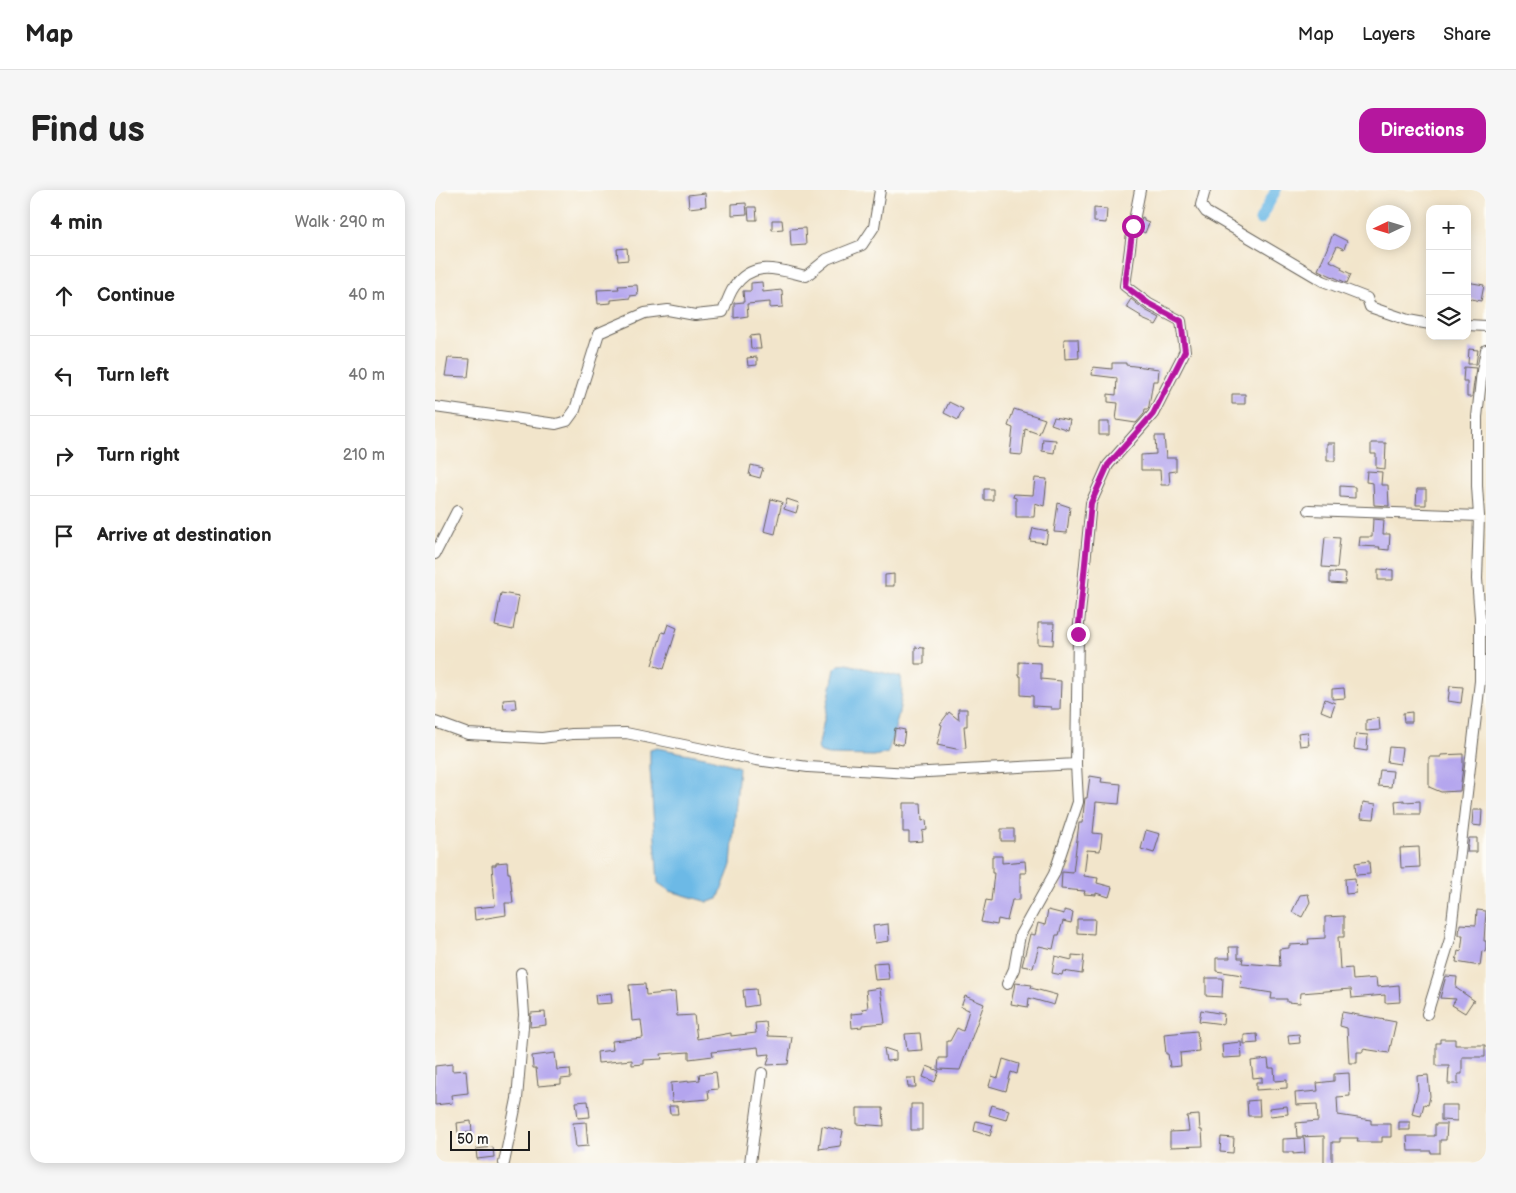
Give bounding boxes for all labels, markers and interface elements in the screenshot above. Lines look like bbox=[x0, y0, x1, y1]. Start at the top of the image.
text: Map bbox=[25, 20, 73, 49]
text: Map bbox=[1298, 24, 1334, 45]
text: Layers bbox=[1362, 24, 1415, 45]
text: Share bbox=[1443, 24, 1491, 45]
button: Directions bbox=[1359, 108, 1486, 153]
text: Find us bbox=[30, 109, 145, 152]
north arrow bbox=[1366, 205, 1411, 250]
map controls bbox=[1426, 205, 1471, 340]
button: + bbox=[1426, 205, 1471, 250]
text: 4 min bbox=[50, 210, 103, 235]
text: Walk · 290 m bbox=[295, 213, 385, 232]
route start bbox=[1122, 215, 1145, 238]
button: − bbox=[1426, 250, 1471, 295]
icon: ahead bbox=[50, 282, 78, 310]
text: Continue bbox=[97, 284, 175, 307]
text: 40 m bbox=[348, 286, 385, 305]
button: layers bbox=[1426, 295, 1471, 340]
icon: left bbox=[50, 362, 78, 390]
text: Turn left bbox=[97, 364, 169, 387]
text: 40 m bbox=[348, 366, 385, 385]
icon: right bbox=[50, 442, 78, 470]
text: Turn right bbox=[97, 444, 180, 467]
text: 210 m bbox=[343, 446, 385, 465]
icon: arrive bbox=[50, 522, 78, 550]
text: Arrive at destination bbox=[97, 524, 272, 547]
route end bbox=[1067, 623, 1090, 646]
scale bar bbox=[450, 1128, 530, 1151]
text: 50 m bbox=[457, 1131, 489, 1148]

